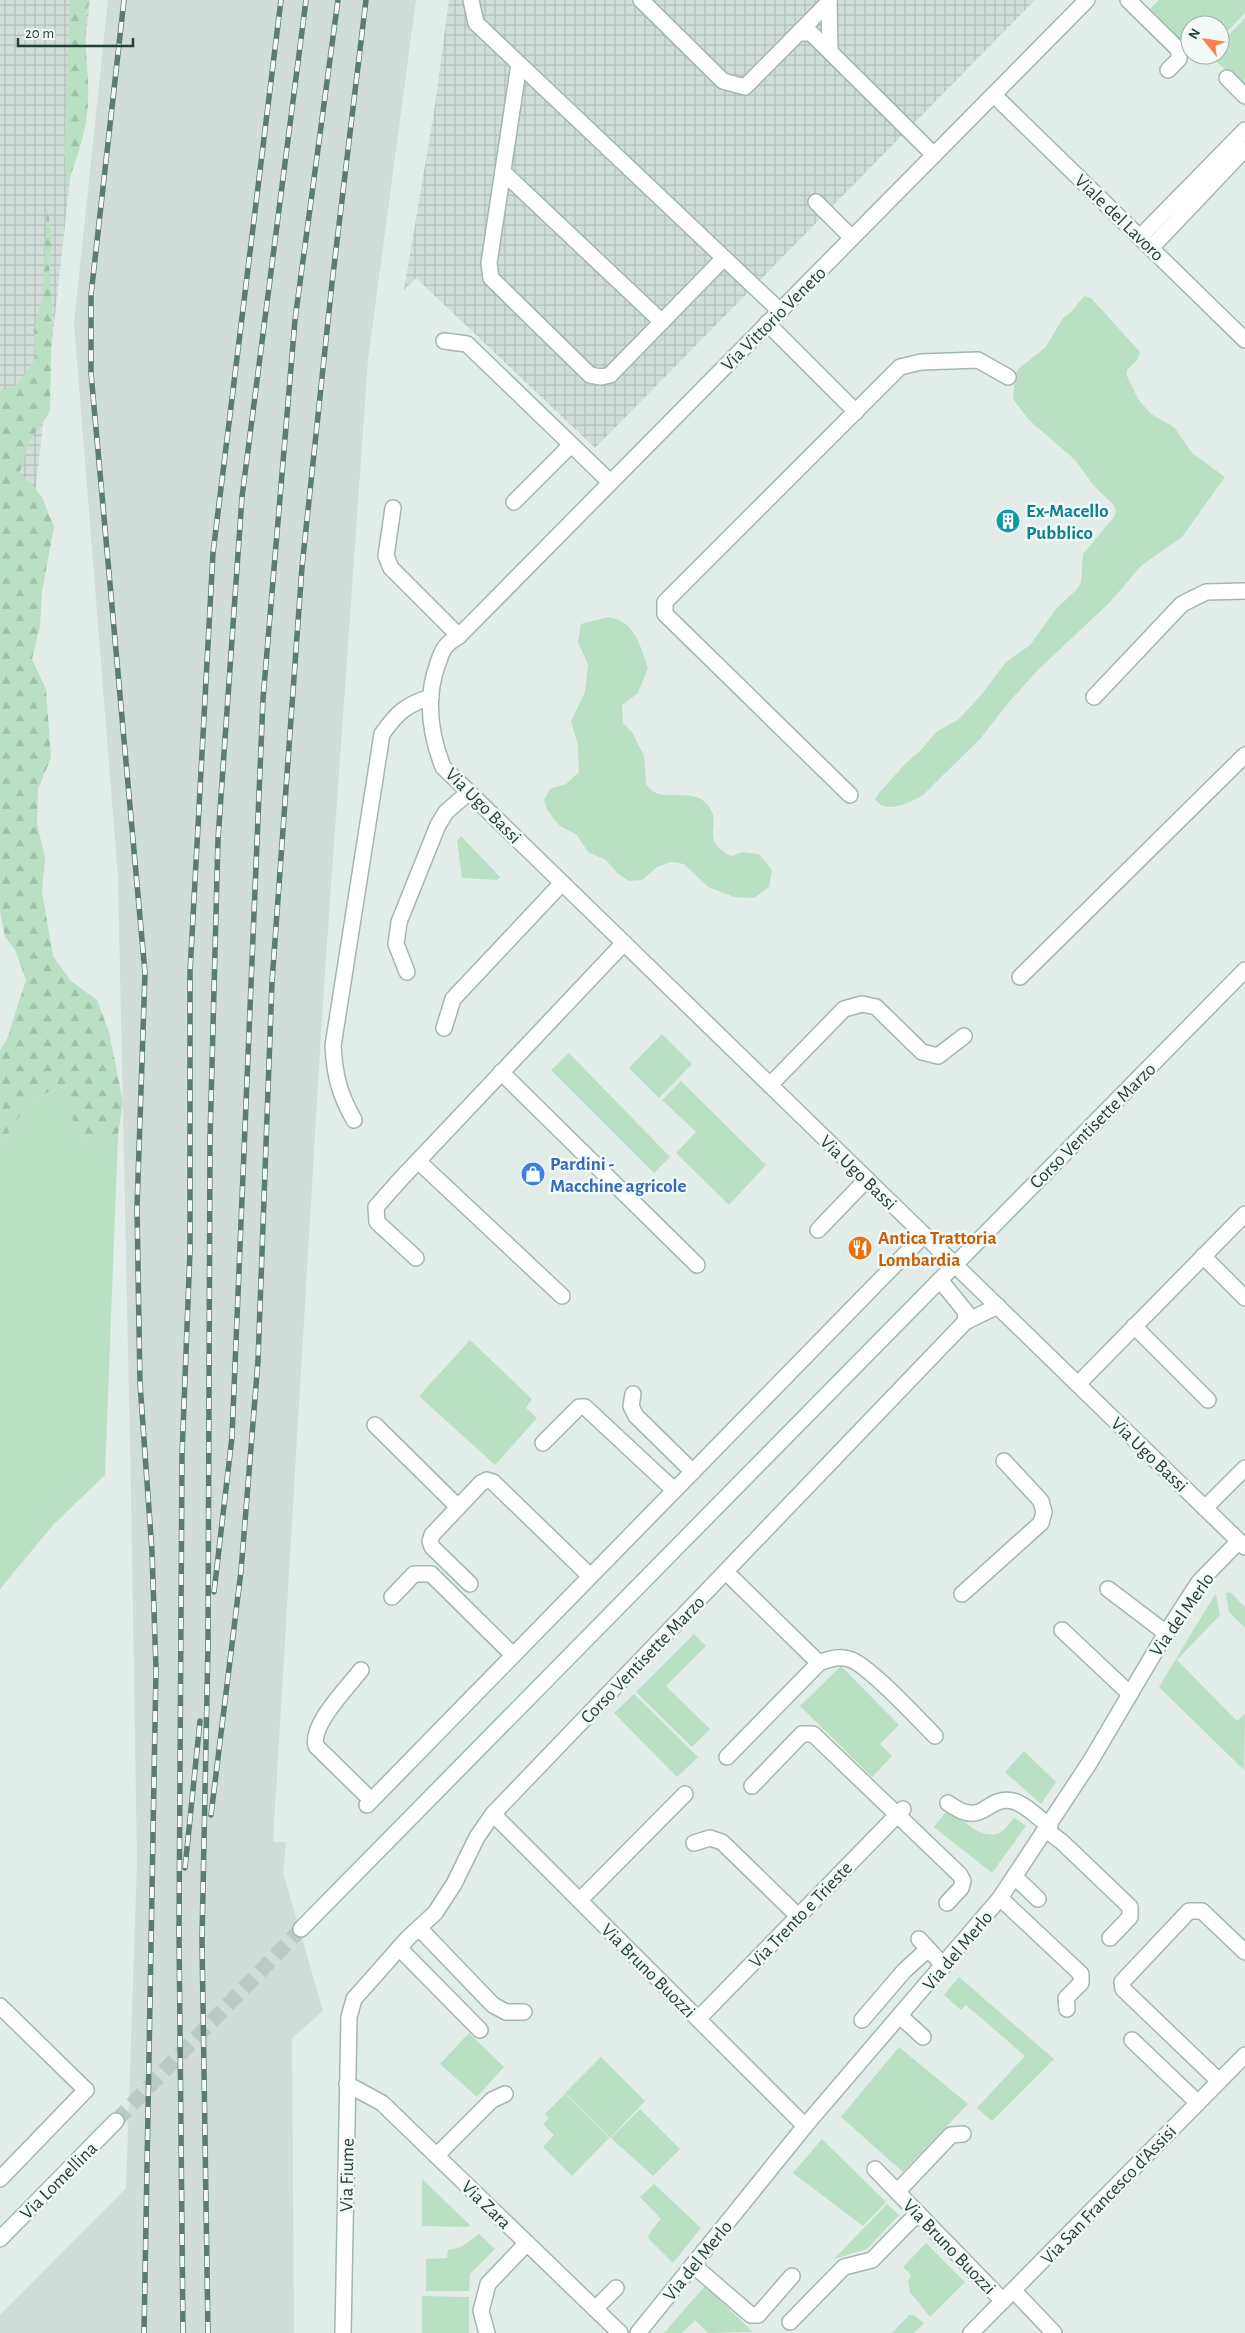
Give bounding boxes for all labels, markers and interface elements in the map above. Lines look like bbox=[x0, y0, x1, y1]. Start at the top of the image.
scale bar bbox=[18, 15, 132, 47]
north arrow bbox=[1180, 15, 1230, 65]
text: 20 m bbox=[25, 26, 54, 41]
text: N bbox=[1186, 26, 1203, 42]
street label: Viale del Lavoro bbox=[1071, 171, 1167, 265]
street label: Via Vittorio Veneto bbox=[718, 263, 830, 375]
place label: Ex-Macello Pubblico bbox=[1026, 502, 1109, 543]
building icon: Ex-Macello Pubblico bbox=[995, 508, 1021, 534]
street label: Via Ugo Bassi bbox=[441, 765, 524, 848]
street label: Corso Ventisette Marzo bbox=[1026, 1059, 1160, 1193]
street label: Via Ugo Bassi bbox=[816, 1132, 900, 1214]
place label: Pardini - Macchine agricole bbox=[550, 1155, 687, 1196]
shop icon: Pardini - Macchine agricole bbox=[520, 1161, 546, 1187]
place label: Antica Trattoria Lombardia bbox=[878, 1229, 997, 1270]
restaurant icon: Antica Trattoria Lombardia bbox=[847, 1235, 873, 1261]
street label: Via Ugo Bassi bbox=[1107, 1414, 1191, 1496]
street label: Via del Merlo bbox=[1147, 1570, 1218, 1660]
street label: Corso Ventisette Marzo bbox=[577, 1593, 709, 1728]
street label: Via Trento e Trieste bbox=[746, 1858, 856, 1972]
street label: Via del Merlo bbox=[920, 1908, 997, 1994]
street label: Via Bruno Buozzi bbox=[597, 1920, 699, 2022]
street label: Via San Francesco d'Assisi bbox=[1038, 2122, 1180, 2268]
street label: Via Fiume bbox=[337, 2138, 358, 2212]
street label: Via Lomellina bbox=[17, 2139, 101, 2223]
street label: Via Zara bbox=[458, 2177, 515, 2233]
street label: Via Bruno Buozzi bbox=[899, 2196, 999, 2298]
street label: Via del Merlo bbox=[660, 2217, 736, 2305]

